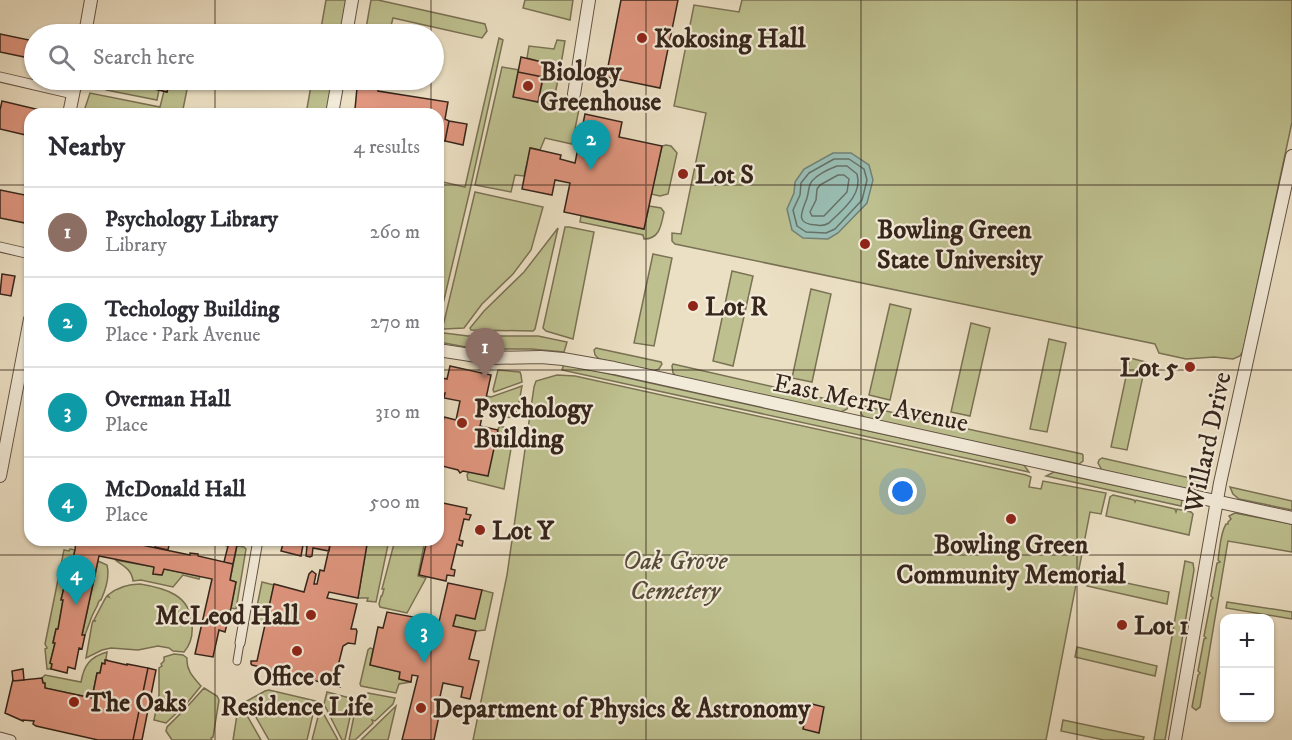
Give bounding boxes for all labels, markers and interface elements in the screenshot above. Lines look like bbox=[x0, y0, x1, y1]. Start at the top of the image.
place label: Kokosing Hall bbox=[654, 23, 807, 56]
search box bbox=[24, 24, 444, 90]
marker: Kokosing Hall bbox=[635, 31, 649, 45]
icon: search bbox=[45, 41, 78, 74]
text: Search here bbox=[93, 44, 195, 71]
place label: Biology Greenhouse bbox=[540, 56, 661, 119]
marker: Biology Greenhouse bbox=[521, 79, 535, 93]
pin: 2 bbox=[572, 120, 610, 170]
text: Nearby bbox=[48, 131, 125, 164]
text: 4 results bbox=[353, 135, 420, 160]
place label: Lot S bbox=[695, 159, 754, 192]
marker: Lot S bbox=[676, 167, 690, 181]
text: Psychology Library bbox=[105, 206, 278, 233]
place label: Bowling Green State University bbox=[877, 214, 1043, 277]
text: 1 bbox=[64, 220, 71, 245]
text: 260 m bbox=[370, 220, 420, 245]
text: Library bbox=[105, 233, 167, 258]
marker: Bowling Green State University bbox=[858, 237, 872, 251]
place label: Lot R bbox=[705, 291, 768, 324]
text: Techology Building bbox=[105, 296, 279, 323]
marker: Lot R bbox=[686, 299, 700, 313]
text: 2 bbox=[63, 310, 72, 335]
text: 270 m bbox=[370, 310, 420, 335]
text: Place · Park Avenue bbox=[105, 323, 261, 348]
pin: 1 bbox=[466, 328, 504, 378]
place label: Lot 5 bbox=[1120, 352, 1178, 385]
marker: Lot 5 bbox=[1183, 360, 1197, 374]
street label: East Merry Avenue bbox=[770, 367, 971, 440]
street label: Willard Drive bbox=[1177, 369, 1239, 517]
text: Overman Hall bbox=[105, 386, 231, 413]
place label: Psychology Building bbox=[474, 393, 593, 456]
text: 3 bbox=[64, 400, 71, 425]
text: 310 m bbox=[375, 400, 420, 425]
text: Place bbox=[105, 413, 148, 438]
marker: Psychology Building bbox=[455, 416, 469, 430]
text: McDonald Hall bbox=[105, 476, 246, 503]
your location bbox=[888, 477, 917, 506]
text: 4 bbox=[62, 490, 73, 515]
text: 500 m bbox=[369, 490, 420, 515]
text: Place bbox=[105, 503, 148, 528]
marker: Bowling Green Community Memorial bbox=[1004, 512, 1018, 526]
place label: Lot Y bbox=[492, 515, 555, 548]
marker: Lot Y bbox=[473, 523, 487, 537]
place label: Bowling Green Community Memorial bbox=[896, 529, 1127, 592]
park label: Oak Grove Cemetery bbox=[623, 545, 728, 608]
pin: 4 bbox=[56, 556, 96, 605]
place label: McLeod Hall bbox=[155, 600, 300, 633]
marker: McLeod Hall bbox=[304, 608, 318, 622]
place label: Lot 1 bbox=[1134, 610, 1189, 643]
pin: 3 bbox=[404, 614, 444, 663]
map controls bbox=[1220, 614, 1274, 722]
button: + bbox=[1220, 614, 1274, 668]
marker: Lot 1 bbox=[1115, 618, 1129, 632]
marker: Office of Residence Life bbox=[290, 644, 304, 658]
place label: Office of Residence Life bbox=[221, 661, 373, 724]
button: − bbox=[1220, 668, 1274, 722]
place label: The Oaks bbox=[85, 687, 187, 720]
place label: Department of Physics & Astronomy bbox=[433, 693, 811, 726]
marker: The Oaks bbox=[67, 695, 81, 709]
marker: Department of Physics & Astronomy bbox=[414, 701, 428, 715]

